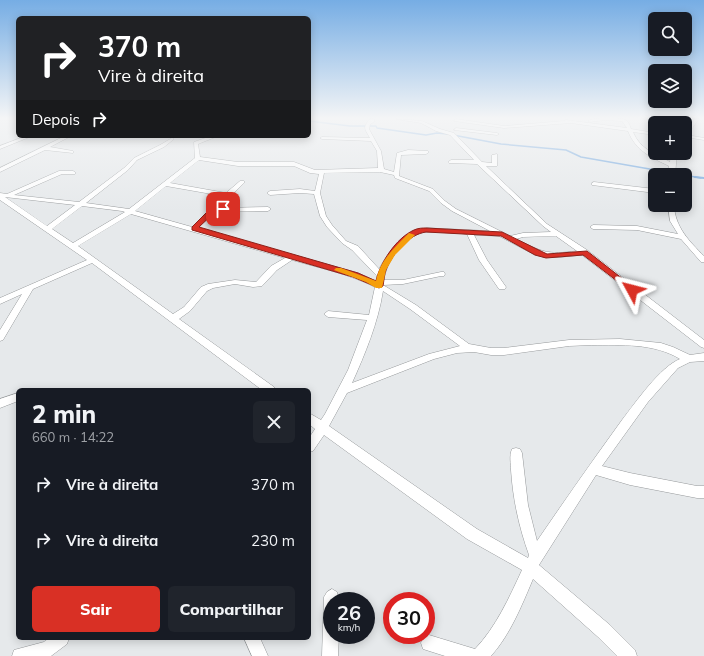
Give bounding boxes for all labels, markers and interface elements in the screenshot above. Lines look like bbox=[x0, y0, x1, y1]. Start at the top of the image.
map controls bbox=[648, 12, 692, 212]
button: search bbox=[648, 12, 692, 56]
text: 370 m bbox=[98, 29, 181, 64]
icon: right bbox=[32, 32, 84, 84]
text: Vire à direita bbox=[98, 64, 204, 87]
button: layers bbox=[648, 64, 692, 108]
icon: right bbox=[88, 108, 110, 130]
text: Depois bbox=[32, 110, 80, 129]
button: + bbox=[648, 116, 692, 160]
button: − bbox=[648, 168, 692, 212]
pin bbox=[206, 192, 240, 226]
icon: arrive bbox=[212, 198, 234, 220]
position arrow bbox=[611, 269, 653, 311]
text: 2 min bbox=[32, 399, 96, 429]
button: close bbox=[253, 401, 295, 443]
text: 660 m · 14:22 bbox=[32, 429, 114, 445]
icon: right bbox=[32, 473, 54, 495]
text: Vire à direita bbox=[66, 475, 158, 494]
text: 370 m bbox=[251, 475, 295, 494]
icon: right bbox=[32, 529, 54, 551]
text: Vire à direita bbox=[66, 531, 158, 550]
text: 230 m bbox=[251, 531, 295, 550]
button: Sair bbox=[32, 586, 160, 632]
button: Compartilhar bbox=[168, 586, 295, 632]
speed limit sign: 30 bbox=[383, 592, 435, 644]
text: 26 bbox=[337, 600, 361, 625]
text: km/h bbox=[338, 621, 360, 634]

